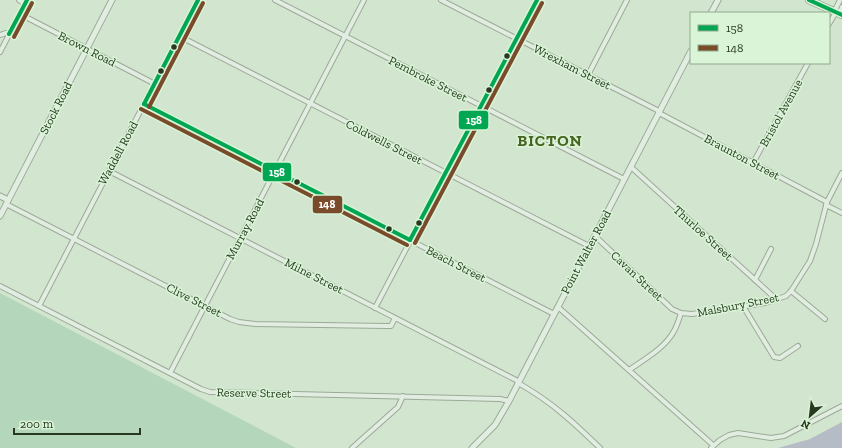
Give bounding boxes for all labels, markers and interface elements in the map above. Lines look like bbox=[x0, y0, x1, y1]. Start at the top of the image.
legend bbox=[690, 12, 830, 64]
text: 158 bbox=[726, 21, 743, 35]
street label: Brown Road bbox=[56, 28, 119, 70]
text: 148 bbox=[726, 41, 744, 55]
unlabelled marker bbox=[169, 42, 179, 52]
street label: Wrexham Street bbox=[531, 42, 613, 93]
unlabelled marker bbox=[502, 51, 512, 61]
street label: Pembroke Street bbox=[386, 53, 470, 105]
unlabelled marker bbox=[156, 66, 166, 76]
street label: Bristol Avenue bbox=[757, 76, 805, 149]
street label: Stock Road bbox=[37, 79, 75, 137]
unlabelled marker bbox=[484, 85, 494, 95]
line badge: 158 bbox=[458, 110, 489, 130]
text: 158 bbox=[466, 114, 482, 127]
street label: Coldwells Street bbox=[343, 117, 425, 168]
street label: Waddell Road bbox=[95, 118, 141, 187]
district label: BICTON bbox=[517, 131, 583, 150]
street label: Braunton Street bbox=[702, 131, 783, 183]
line badge: 158 bbox=[262, 162, 292, 182]
text: 158 bbox=[269, 166, 285, 179]
unlabelled marker bbox=[292, 177, 302, 187]
line badge: 148 bbox=[312, 195, 343, 214]
street label: Murray Road bbox=[223, 196, 267, 262]
text: 148 bbox=[319, 198, 335, 211]
street label: Thurloe Street bbox=[670, 203, 736, 264]
street label: Point Walter Road bbox=[558, 207, 614, 296]
unlabelled marker bbox=[414, 218, 424, 228]
unlabelled marker bbox=[384, 224, 394, 234]
street label: Beach Street bbox=[424, 243, 489, 285]
street label: Cavan Street bbox=[608, 248, 666, 304]
street label: Milne Street bbox=[282, 255, 346, 297]
street label: Clive Street bbox=[164, 280, 224, 320]
street label: Malsbury Street bbox=[696, 290, 781, 320]
street label: Reserve Street bbox=[217, 385, 292, 401]
north arrow bbox=[790, 396, 830, 436]
scale bar bbox=[14, 410, 140, 436]
text: N bbox=[798, 416, 812, 432]
text: 200 m bbox=[20, 417, 54, 431]

